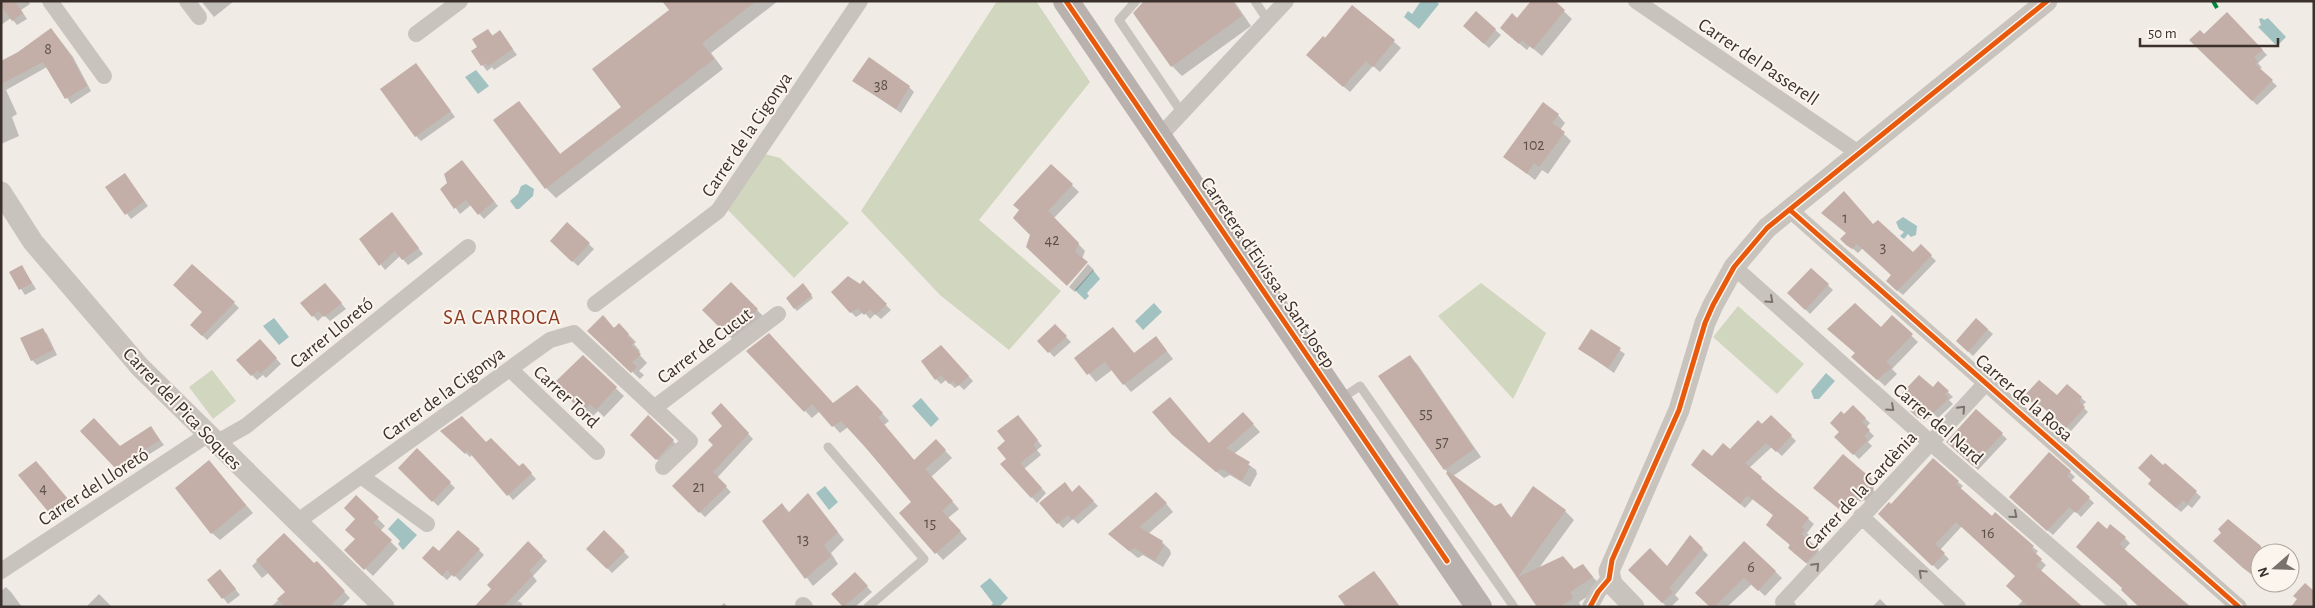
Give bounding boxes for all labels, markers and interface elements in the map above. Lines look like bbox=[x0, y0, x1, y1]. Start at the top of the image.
street label: Carrer del Passerell bbox=[1695, 15, 1822, 109]
scale bar bbox=[2140, 15, 2278, 47]
text: 50 m bbox=[2148, 26, 2177, 41]
house number: 8 bbox=[44, 41, 52, 57]
street label: Carrer de la Cigonya bbox=[699, 69, 796, 201]
house number: 38 bbox=[874, 77, 888, 93]
house number: 102 bbox=[1523, 137, 1545, 153]
street label: Carretera d'Eivissa a Sant Josep bbox=[1197, 174, 1339, 372]
house number: 1 bbox=[1842, 210, 1848, 226]
house number: 42 bbox=[1045, 232, 1059, 248]
house number: 3 bbox=[1880, 239, 1886, 255]
street label: Carrer Lloretó bbox=[287, 294, 377, 372]
one-way arrow bbox=[1764, 294, 1773, 303]
street label: Carrer de Cucut bbox=[654, 305, 756, 388]
district label: SA CARROCA bbox=[443, 307, 561, 328]
street label: Carrer de la Cigonya bbox=[379, 343, 509, 445]
street label: Carrer del Pica Soques bbox=[119, 344, 245, 474]
street label: Carrer de la Rosa bbox=[1972, 351, 2076, 445]
street label: Carrer Tord bbox=[530, 362, 603, 432]
street label: Carrer del Nard bbox=[1889, 380, 1987, 468]
one-way arrow bbox=[1886, 402, 1895, 411]
house number: 55 bbox=[1419, 405, 1433, 421]
one-way arrow bbox=[1956, 406, 1965, 415]
street label: Carrer de la Gardènia bbox=[1801, 428, 1921, 554]
house number: 57 bbox=[1435, 434, 1449, 450]
street label: Carrer del Lloretó bbox=[35, 445, 152, 530]
house number: 21 bbox=[693, 479, 705, 495]
house number: 4 bbox=[39, 480, 47, 496]
one-way arrow bbox=[2008, 509, 2017, 518]
house number: 15 bbox=[924, 515, 936, 531]
house number: 16 bbox=[1981, 525, 1995, 541]
house number: 13 bbox=[797, 531, 809, 547]
north arrow bbox=[2250, 543, 2300, 593]
house number: 6 bbox=[1747, 559, 1755, 575]
one-way arrow bbox=[1810, 563, 1819, 572]
text: N bbox=[2255, 565, 2272, 579]
one-way arrow bbox=[1919, 570, 1928, 579]

